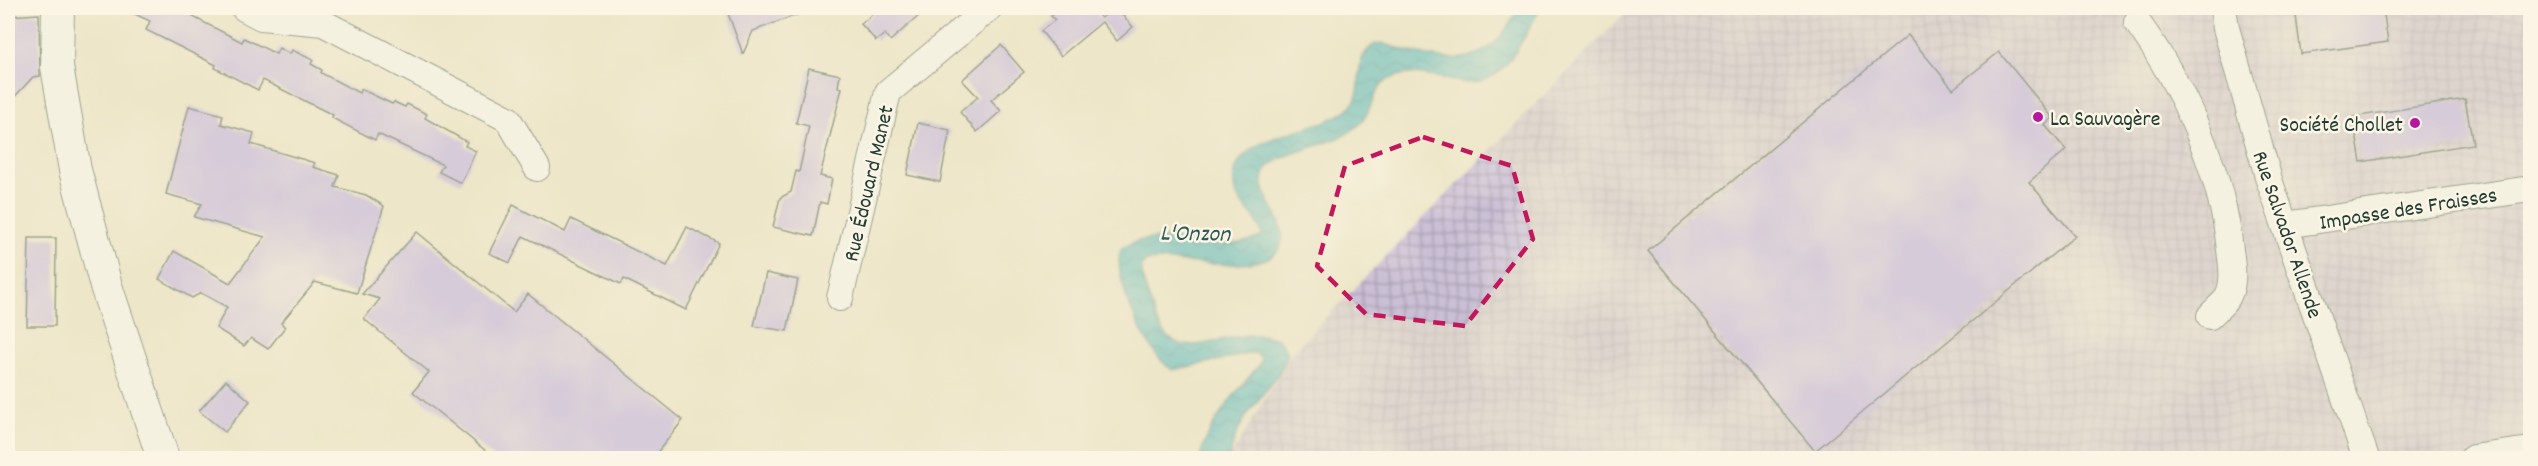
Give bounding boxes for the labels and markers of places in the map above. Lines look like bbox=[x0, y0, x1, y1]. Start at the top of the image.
place label: La Sauvagère bbox=[2050, 105, 2160, 136]
marker: La Sauvagère bbox=[2031, 110, 2045, 124]
place label: Société Chollet bbox=[2280, 111, 2403, 142]
marker: Société Chollet bbox=[2408, 116, 2422, 130]

